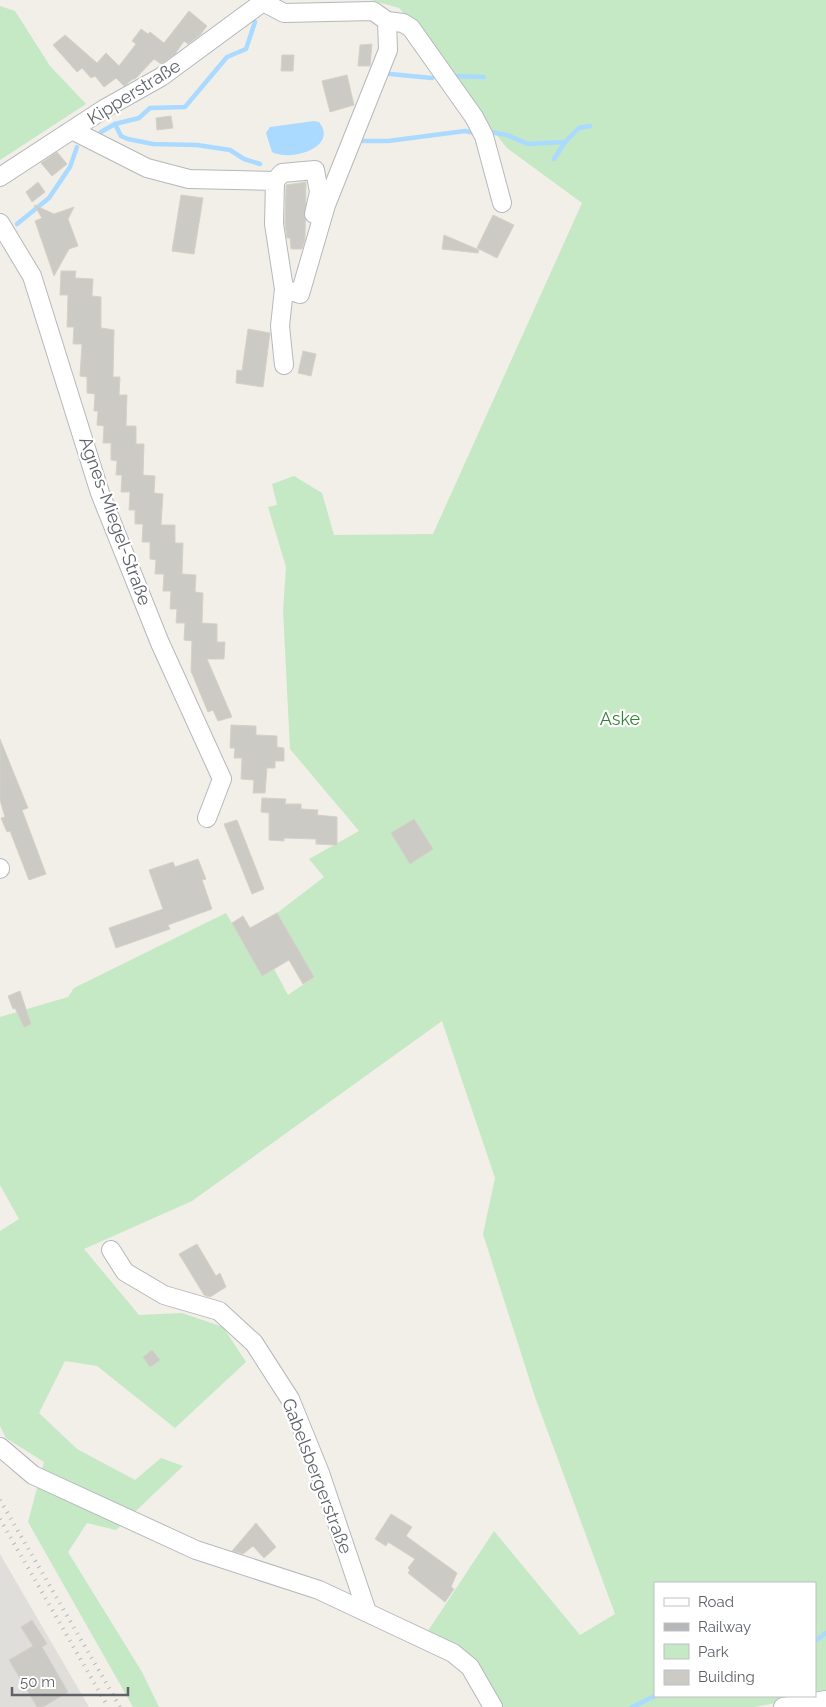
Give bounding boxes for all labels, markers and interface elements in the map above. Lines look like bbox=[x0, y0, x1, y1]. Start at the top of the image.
street label: Kipperstraße bbox=[83, 54, 185, 129]
street label: Agnes-Miegel-Straße bbox=[75, 434, 156, 608]
park label: Aske bbox=[600, 708, 641, 729]
street label: Gabelsbergerstraße bbox=[278, 1395, 357, 1557]
legend bbox=[654, 1582, 816, 1697]
text: Road bbox=[698, 1593, 734, 1611]
text: Railway bbox=[698, 1618, 751, 1636]
text: Park bbox=[698, 1643, 729, 1661]
scale bar bbox=[12, 1664, 129, 1696]
text: Building bbox=[698, 1668, 755, 1686]
text: 50 m bbox=[20, 1673, 55, 1691]

